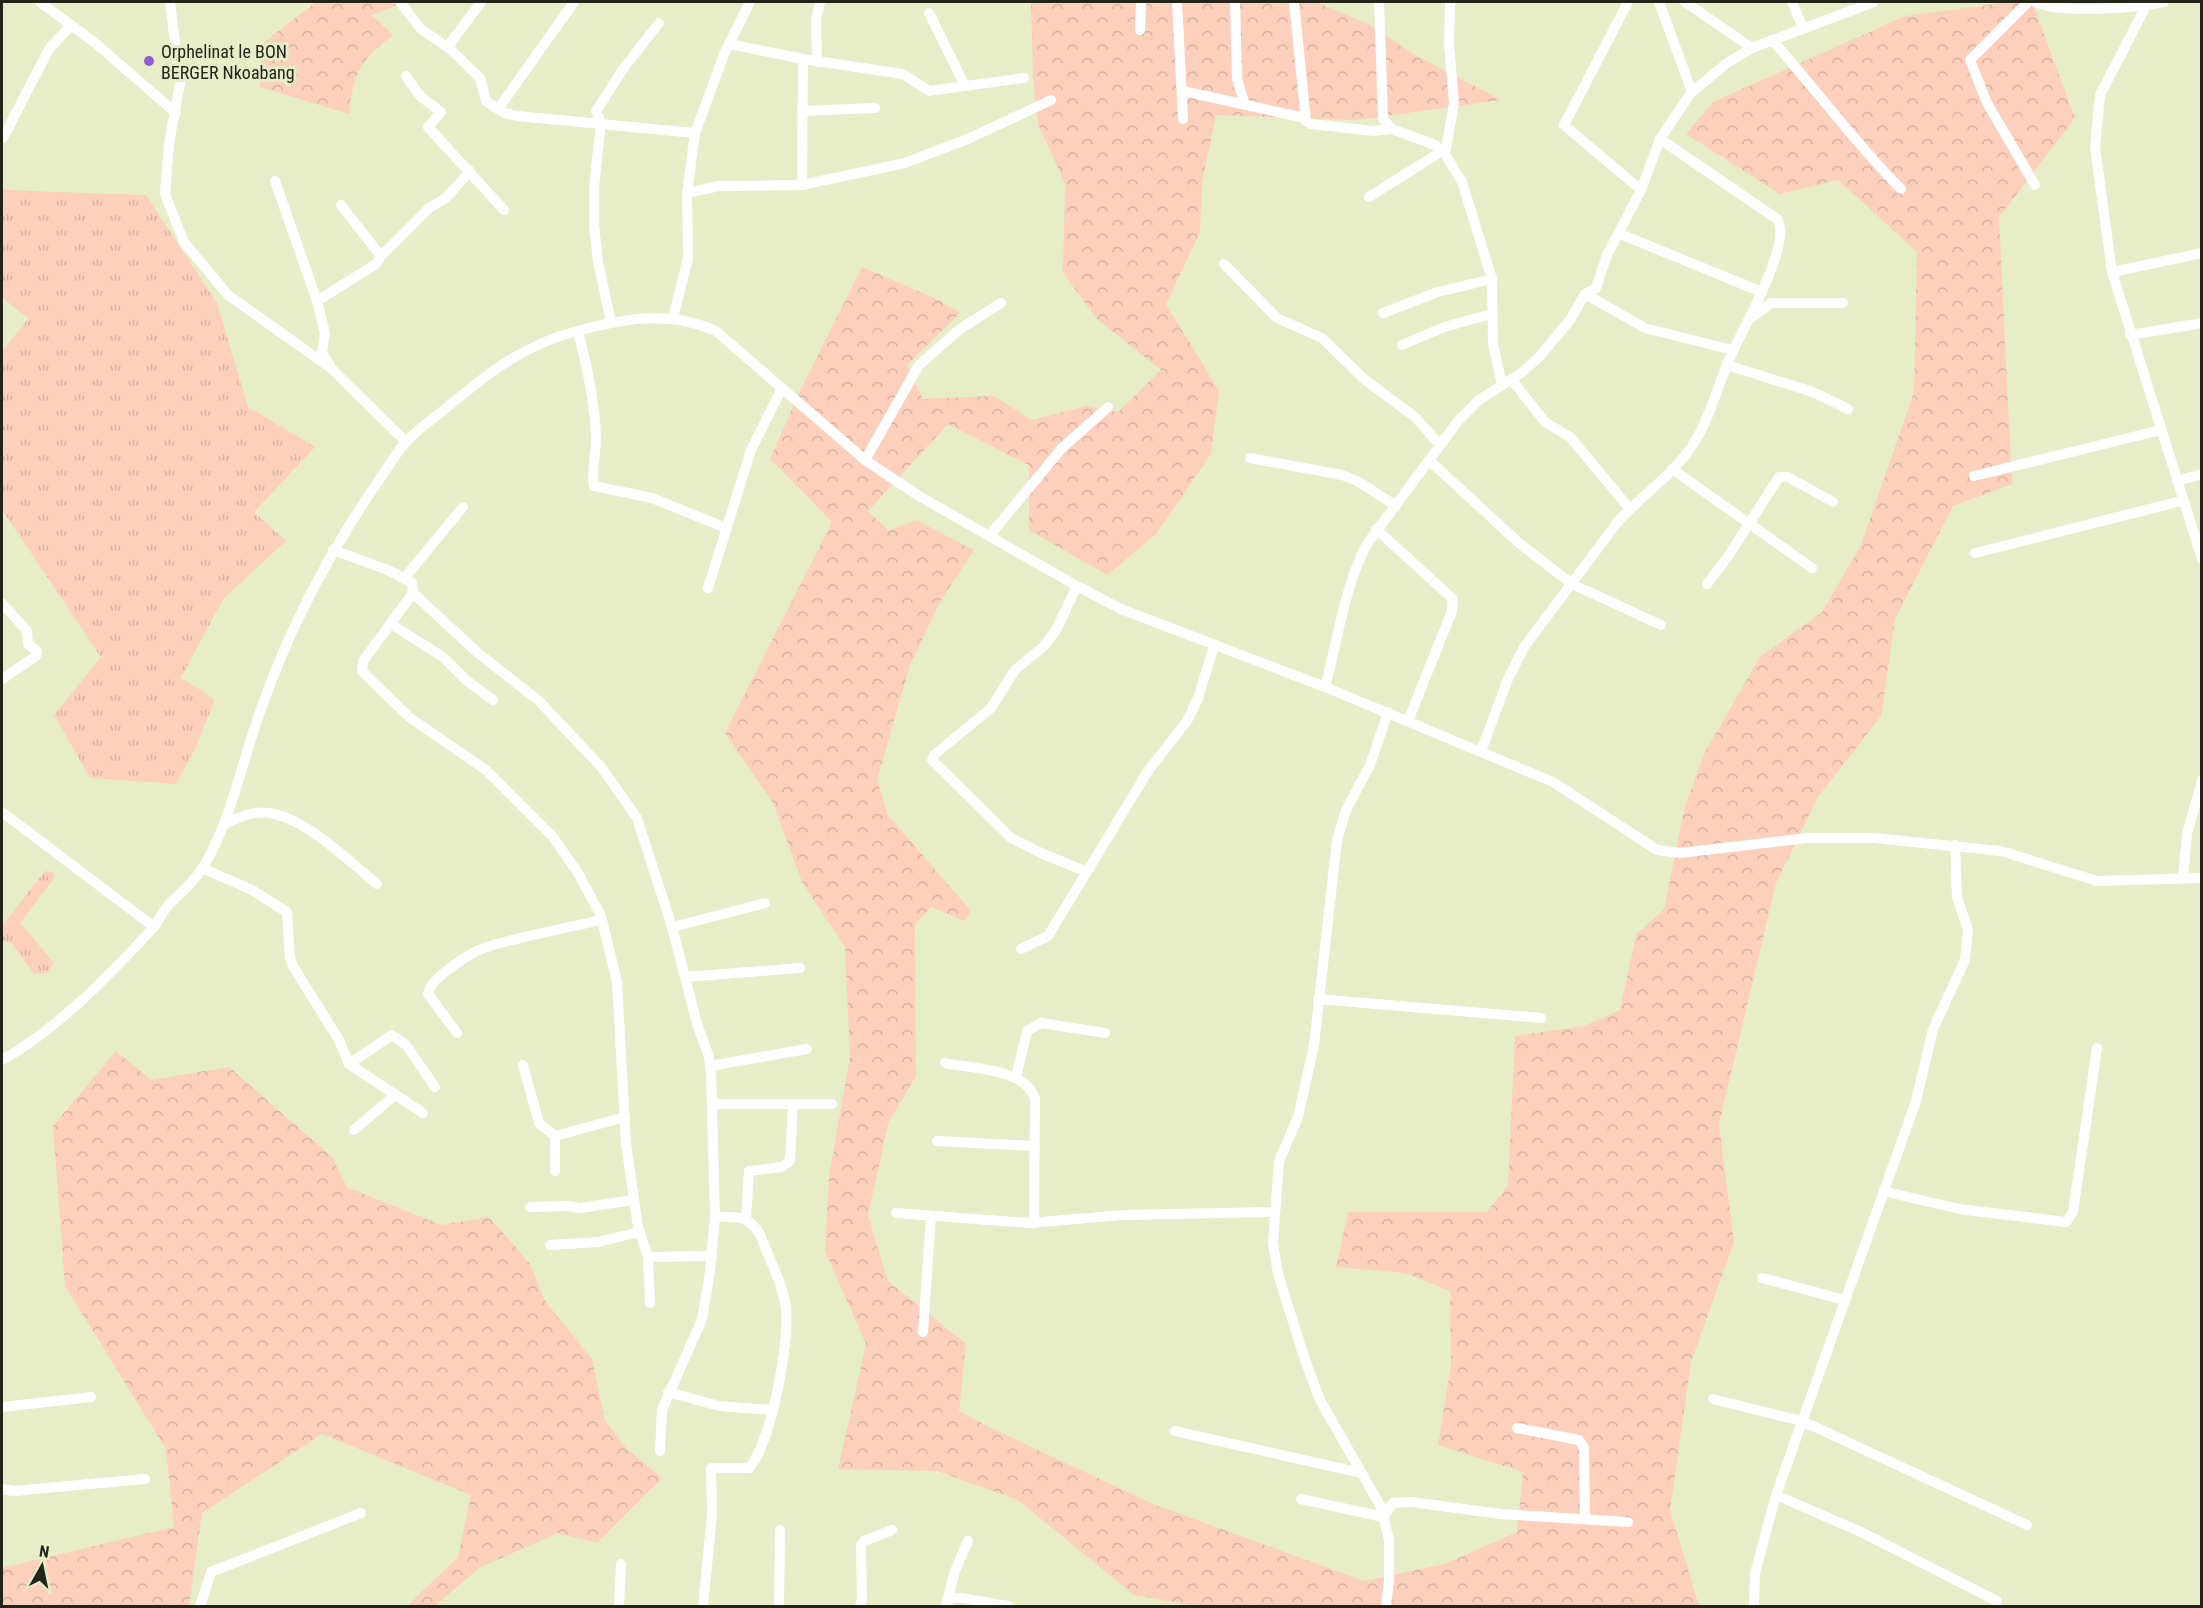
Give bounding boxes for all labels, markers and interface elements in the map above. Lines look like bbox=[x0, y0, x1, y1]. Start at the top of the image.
place label: Orphelinat le BON BERGER Nkoabang bbox=[161, 41, 295, 83]
marker: Orphelinat le BON BERGER Nkoabang bbox=[142, 54, 156, 68]
north arrow bbox=[12, 1536, 72, 1596]
text: N bbox=[38, 1542, 51, 1562]

